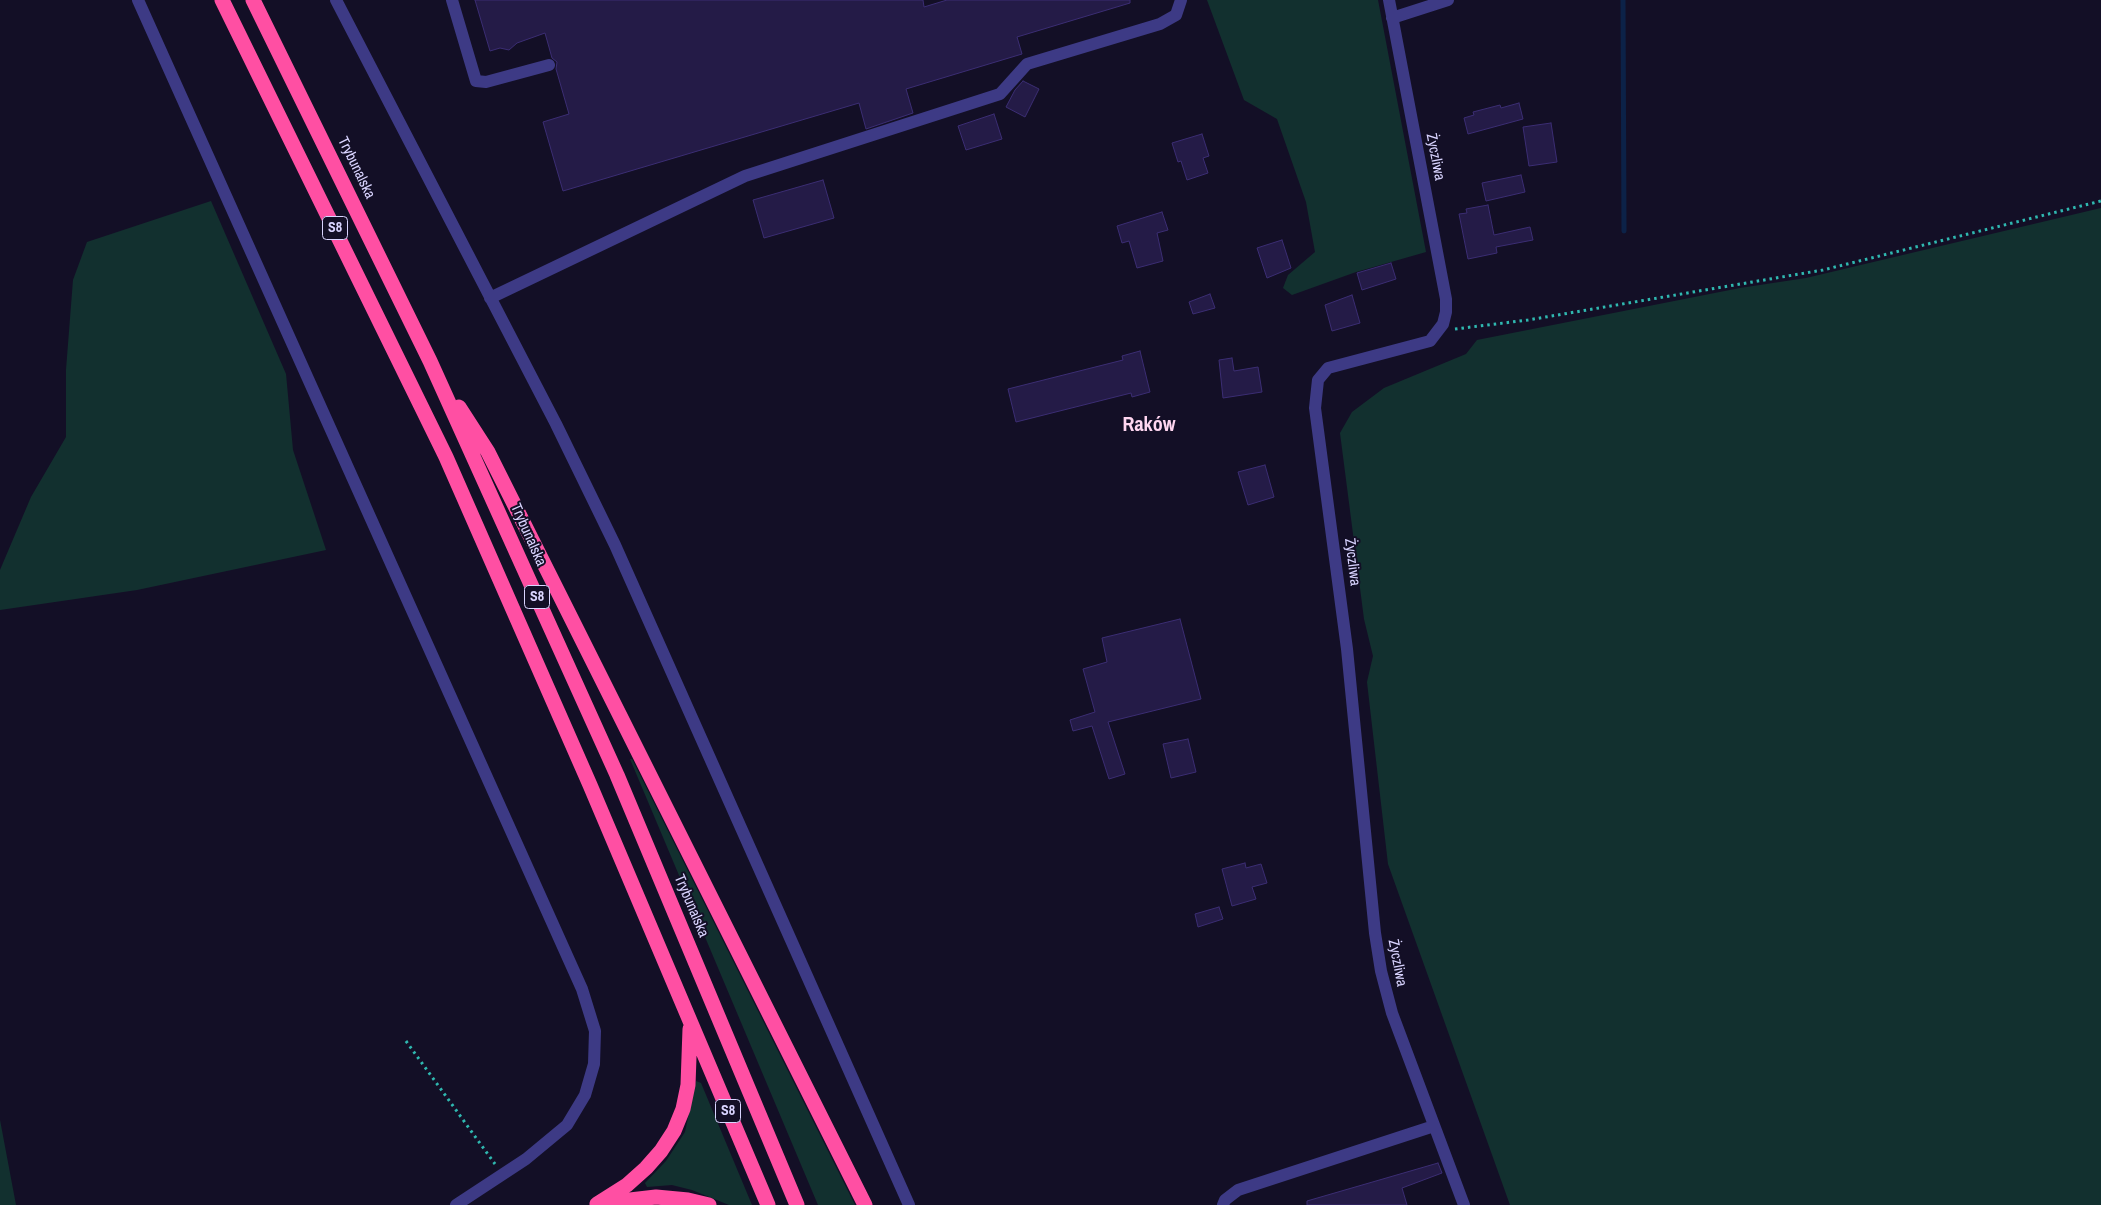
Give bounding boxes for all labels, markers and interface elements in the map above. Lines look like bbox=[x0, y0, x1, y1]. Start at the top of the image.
street label: Życzliwa bbox=[1422, 132, 1448, 182]
street label: Trybunalska bbox=[333, 134, 379, 202]
road number: S8 bbox=[322, 217, 348, 240]
district label: Raków bbox=[1123, 414, 1175, 438]
street label: Trybunalska bbox=[506, 501, 550, 569]
street label: Życzliwa bbox=[1340, 537, 1364, 587]
road number: S8 bbox=[524, 586, 550, 608]
street label: Trybunalska bbox=[670, 872, 712, 940]
street label: Życzliwa bbox=[1384, 938, 1410, 988]
road number: S8 bbox=[716, 1100, 740, 1122]

